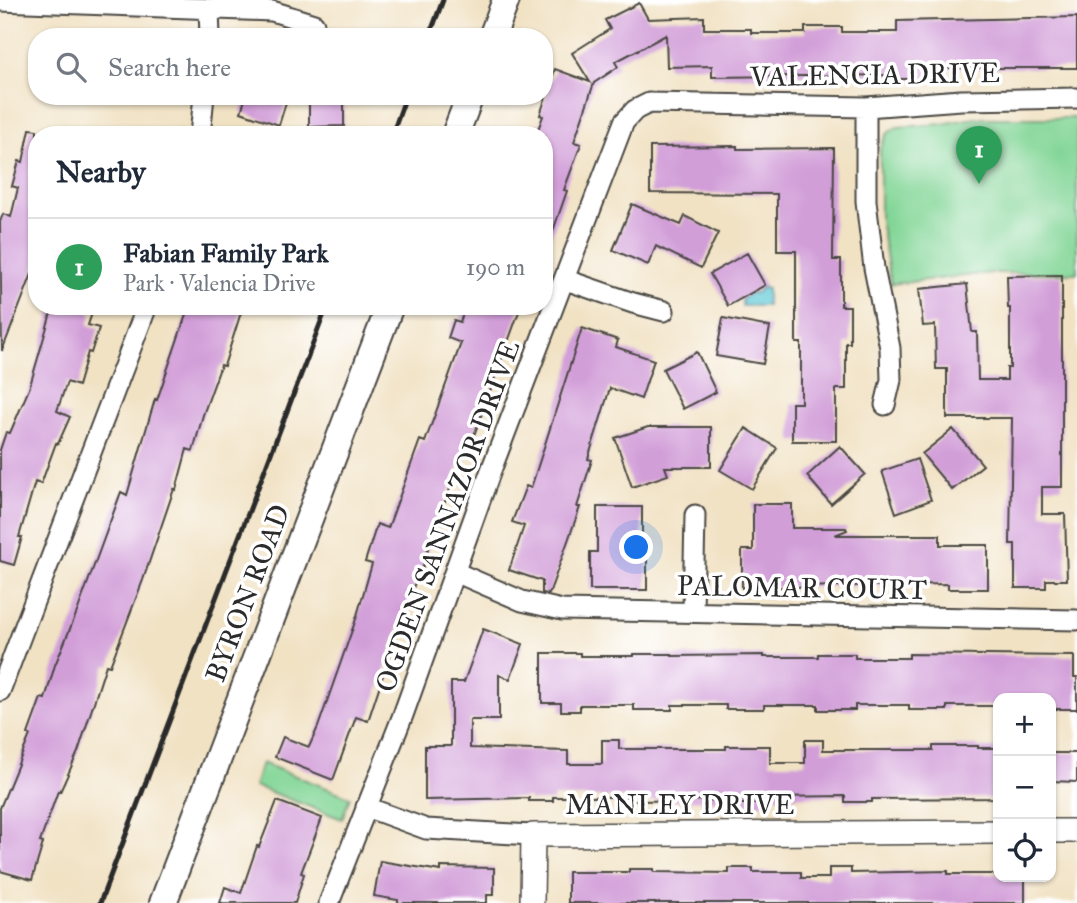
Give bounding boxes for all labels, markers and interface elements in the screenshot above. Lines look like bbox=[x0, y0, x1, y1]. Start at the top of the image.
search box bbox=[28, 28, 553, 105]
icon: search bbox=[52, 48, 90, 86]
text: Search here bbox=[108, 51, 231, 83]
street label: VALENCIA DRIVE bbox=[749, 55, 1000, 94]
pin: 1 bbox=[956, 126, 1002, 184]
text: Nearby bbox=[56, 154, 146, 190]
text: Fabian Family Park bbox=[123, 237, 328, 269]
text: 1 bbox=[74, 253, 84, 281]
text: 190 m bbox=[466, 253, 525, 281]
text: Park · Valencia Drive bbox=[123, 269, 315, 297]
street label: OGDEN SANNAZOR DRIVE bbox=[367, 336, 527, 697]
street label: BYRON ROAD bbox=[198, 500, 297, 687]
your location bbox=[619, 530, 653, 564]
street label: PALOMAR COURT bbox=[677, 568, 927, 607]
map controls bbox=[993, 693, 1056, 882]
button: + bbox=[993, 693, 1056, 756]
button: − bbox=[993, 756, 1056, 819]
street label: MANLEY DRIVE bbox=[566, 787, 794, 822]
button: locate bbox=[993, 819, 1056, 882]

